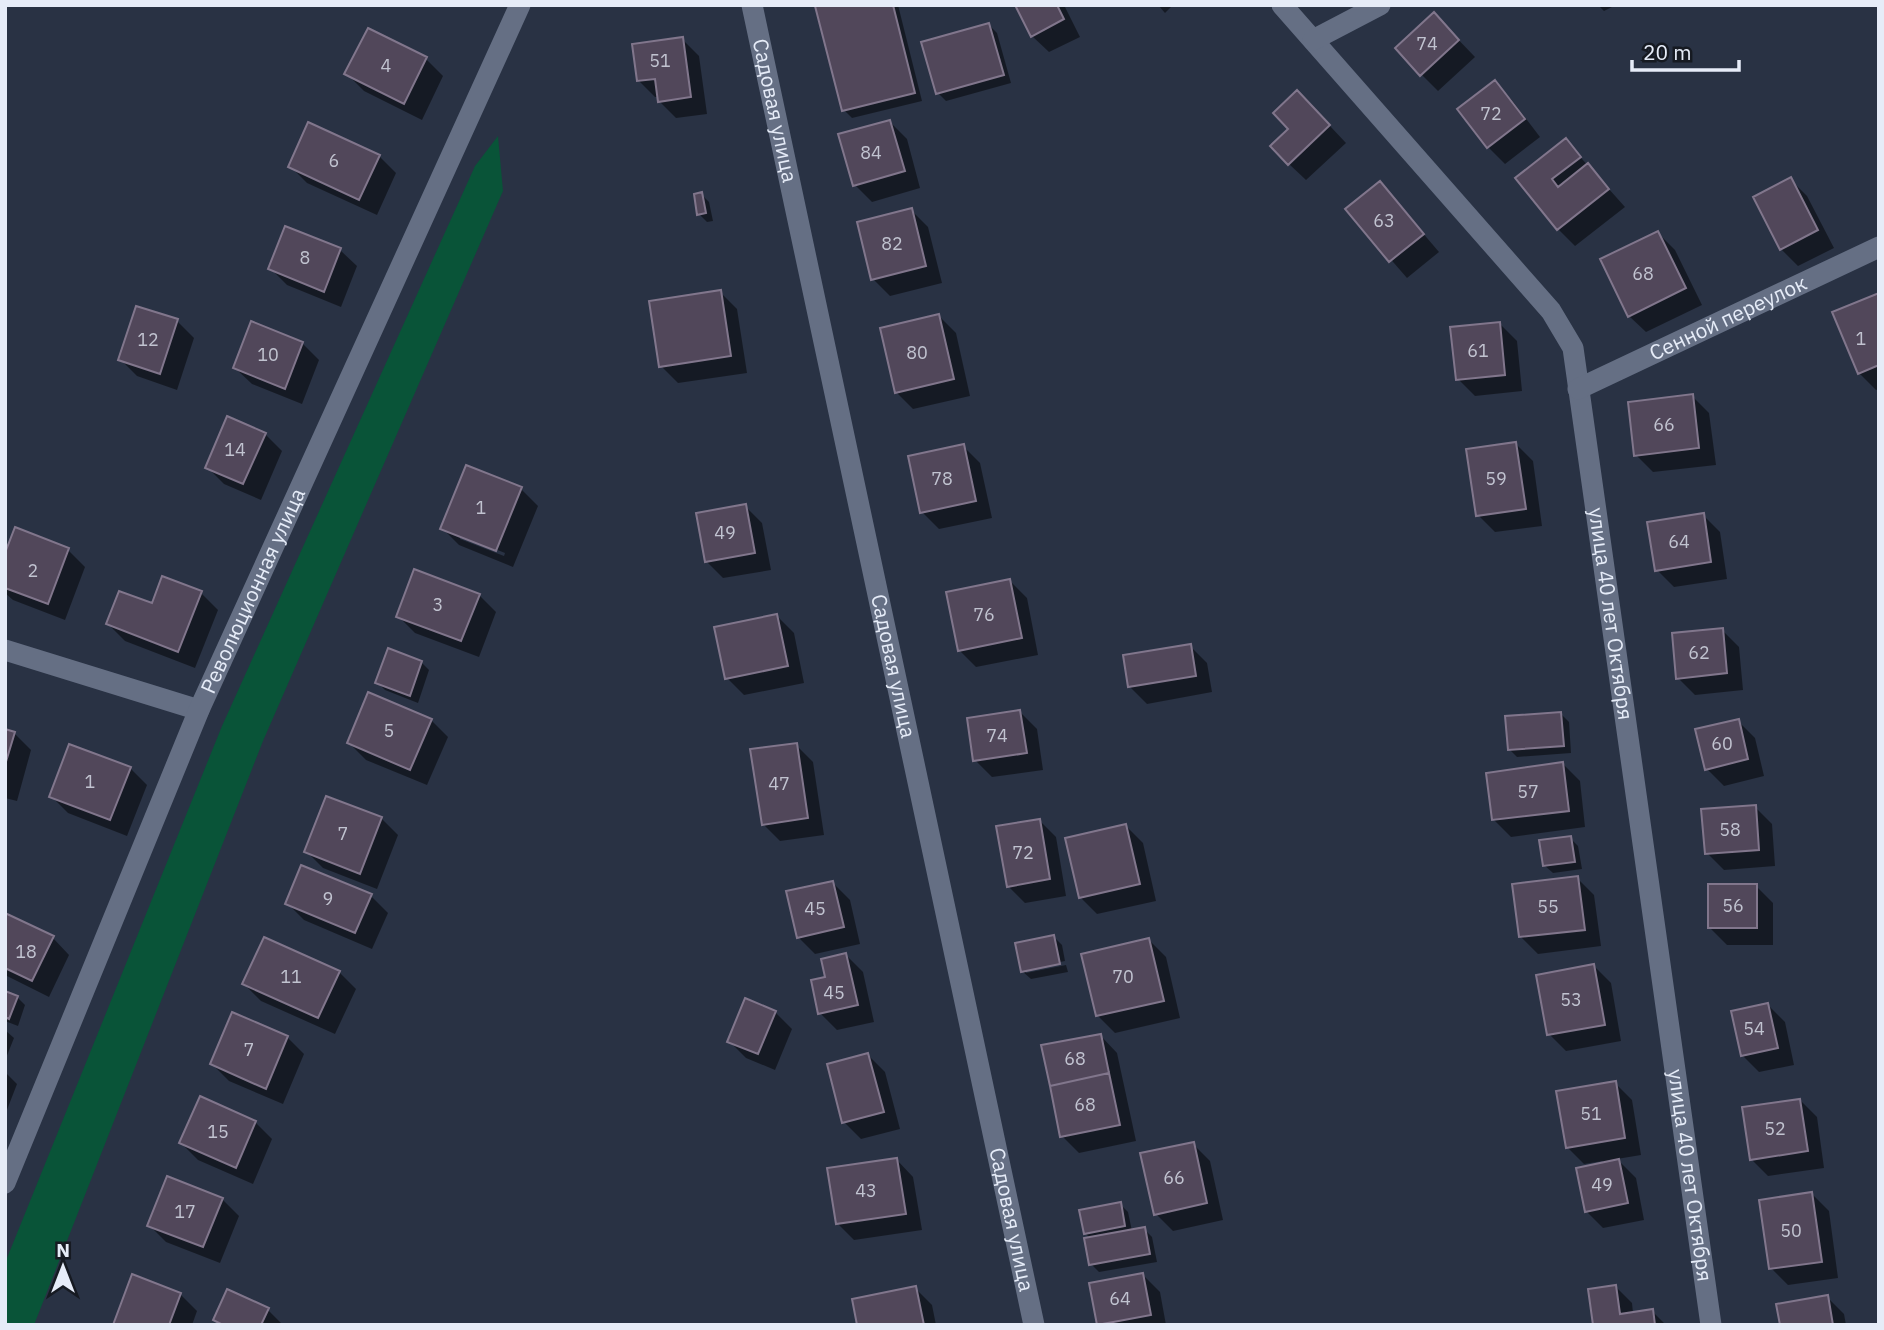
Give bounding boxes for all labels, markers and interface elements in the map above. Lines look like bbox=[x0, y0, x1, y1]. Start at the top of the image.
scale bar bbox=[1632, 28, 1739, 72]
house number: 74 bbox=[1416, 32, 1438, 55]
street label: Садовая улица bbox=[747, 36, 805, 185]
text: 20 m bbox=[1643, 38, 1692, 66]
house number: 51 bbox=[649, 49, 671, 72]
house number: 4 bbox=[381, 54, 392, 77]
house number: 72 bbox=[1480, 102, 1502, 125]
house number: 84 bbox=[860, 141, 882, 164]
house number: 6 bbox=[329, 149, 339, 172]
house number: 63 bbox=[1373, 209, 1395, 232]
house number: 82 bbox=[881, 232, 903, 255]
house number: 8 bbox=[300, 246, 310, 269]
house number: 68 bbox=[1632, 262, 1654, 285]
street label: Сенной переулок bbox=[1644, 268, 1811, 366]
house number: 1 bbox=[1856, 327, 1866, 350]
house number: 12 bbox=[137, 328, 159, 351]
house number: 61 bbox=[1467, 339, 1489, 362]
house number: 80 bbox=[906, 341, 928, 364]
house number: 10 bbox=[257, 343, 279, 366]
house number: 66 bbox=[1653, 413, 1675, 436]
house number: 14 bbox=[224, 438, 246, 461]
house number: 78 bbox=[931, 467, 953, 490]
house number: 59 bbox=[1485, 467, 1507, 490]
street label: Революционная улица bbox=[193, 483, 311, 698]
house number: 1 bbox=[476, 496, 486, 519]
street label: улица 40 лет Октября bbox=[1583, 506, 1640, 722]
house number: 49 bbox=[714, 521, 736, 544]
house number: 64 bbox=[1668, 530, 1690, 553]
house number: 2 bbox=[28, 559, 38, 582]
street label: Садовая улица bbox=[865, 591, 923, 740]
house number: 3 bbox=[433, 593, 443, 616]
house number: 76 bbox=[973, 603, 995, 626]
house number: 62 bbox=[1688, 641, 1710, 664]
house number: 5 bbox=[384, 719, 394, 742]
house number: 74 bbox=[986, 724, 1008, 747]
house number: 60 bbox=[1711, 732, 1733, 755]
house number: 1 bbox=[85, 770, 95, 793]
house number: 47 bbox=[768, 772, 790, 795]
house number: 57 bbox=[1517, 780, 1539, 803]
house number: 58 bbox=[1719, 818, 1741, 841]
house number: 7 bbox=[338, 822, 348, 845]
house number: 72 bbox=[1012, 841, 1034, 864]
house number: 9 bbox=[323, 887, 333, 910]
house number: 56 bbox=[1722, 894, 1744, 917]
house number: 55 bbox=[1537, 895, 1559, 918]
house number: 45 bbox=[804, 897, 826, 920]
house number: 18 bbox=[15, 940, 37, 963]
house number: 11 bbox=[280, 965, 302, 988]
house number: 70 bbox=[1112, 965, 1134, 988]
house number: 45 bbox=[823, 981, 845, 1004]
house number: 53 bbox=[1560, 988, 1582, 1011]
house number: 54 bbox=[1743, 1017, 1765, 1040]
house number: 7 bbox=[244, 1038, 254, 1061]
house number: 68 bbox=[1064, 1047, 1086, 1070]
street label: улица 40 лет Октября bbox=[1662, 1067, 1720, 1283]
house number: 68 bbox=[1074, 1093, 1096, 1116]
house number: 51 bbox=[1580, 1102, 1602, 1125]
house number: 52 bbox=[1764, 1117, 1786, 1140]
house number: 15 bbox=[207, 1120, 229, 1143]
street label: Садовая улица bbox=[983, 1145, 1041, 1294]
house number: 66 bbox=[1163, 1166, 1185, 1189]
house number: 49 bbox=[1591, 1173, 1613, 1196]
house number: 43 bbox=[855, 1179, 877, 1202]
house number: 17 bbox=[174, 1200, 196, 1223]
house number: 50 bbox=[1780, 1219, 1802, 1242]
north arrow bbox=[28, 1232, 98, 1302]
text: N bbox=[56, 1238, 70, 1262]
house number: 64 bbox=[1109, 1287, 1131, 1310]

